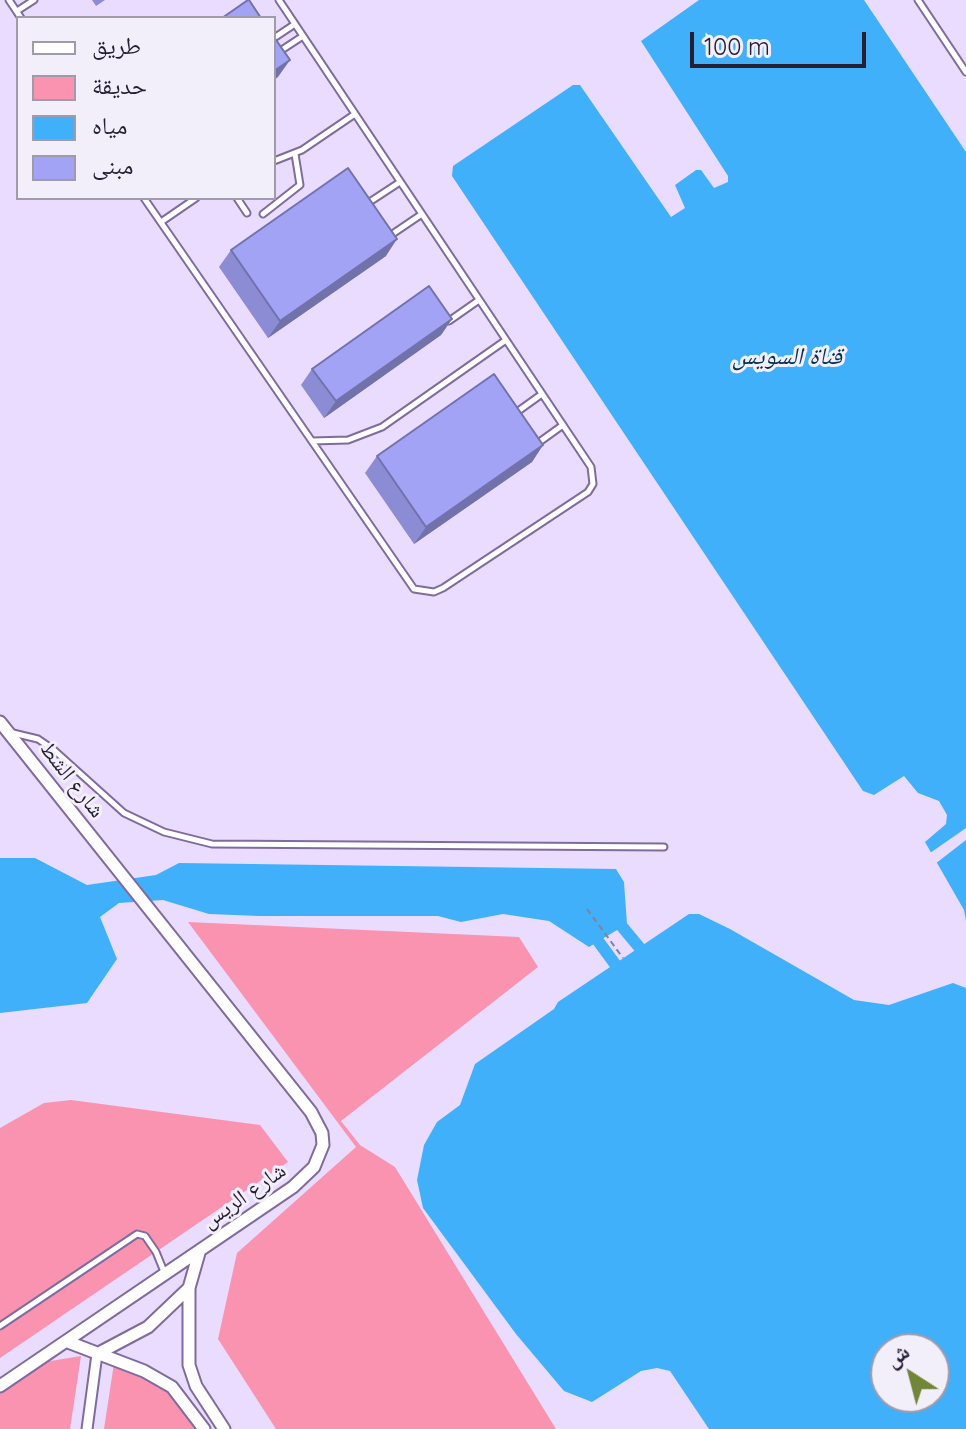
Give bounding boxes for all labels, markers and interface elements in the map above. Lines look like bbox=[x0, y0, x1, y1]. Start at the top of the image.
legend bbox=[16, 16, 276, 200]
scale bar bbox=[694, 16, 870, 66]
text: طريق bbox=[92, 30, 141, 60]
text: 100 m bbox=[704, 31, 770, 61]
text: حديقة bbox=[92, 70, 147, 100]
text: مياه bbox=[92, 110, 127, 140]
text: مبنى bbox=[92, 150, 133, 180]
water label: قناة السويس bbox=[732, 343, 842, 371]
street label: شارع الشط bbox=[34, 737, 110, 823]
street label: شارع الريس bbox=[197, 1158, 291, 1234]
north arrow bbox=[870, 1333, 950, 1413]
text: ش bbox=[879, 1337, 915, 1373]

